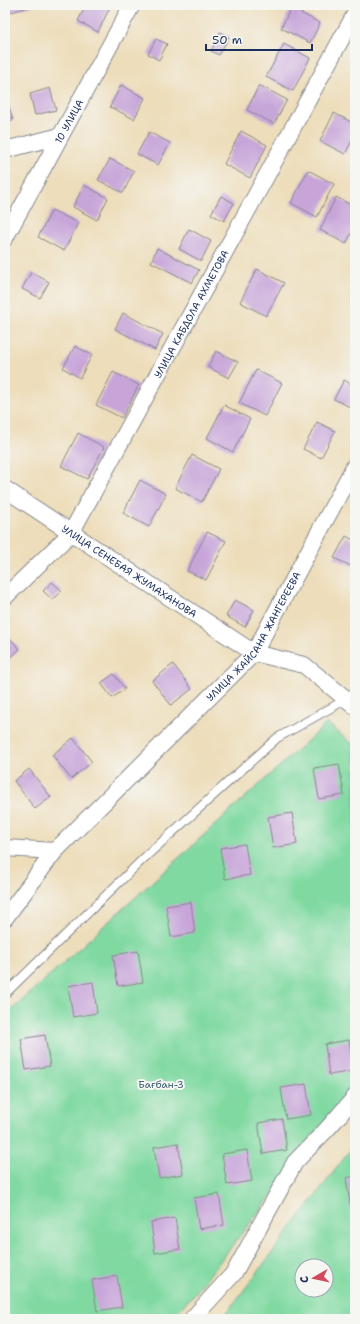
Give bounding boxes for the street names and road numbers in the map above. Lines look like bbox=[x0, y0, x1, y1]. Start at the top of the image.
street label: 10 УЛИЦА bbox=[51, 97, 86, 146]
street label: УЛИЦА КАБДОЛА АХМЕТОВА bbox=[151, 247, 231, 380]
street label: УЛИЦА СЕНЕБАЯ ЖУМАХАНОВА bbox=[59, 522, 200, 620]
street label: УЛИЦА ЖАЙСАНА ЖАНГЕРЕЕВА bbox=[203, 569, 303, 704]

